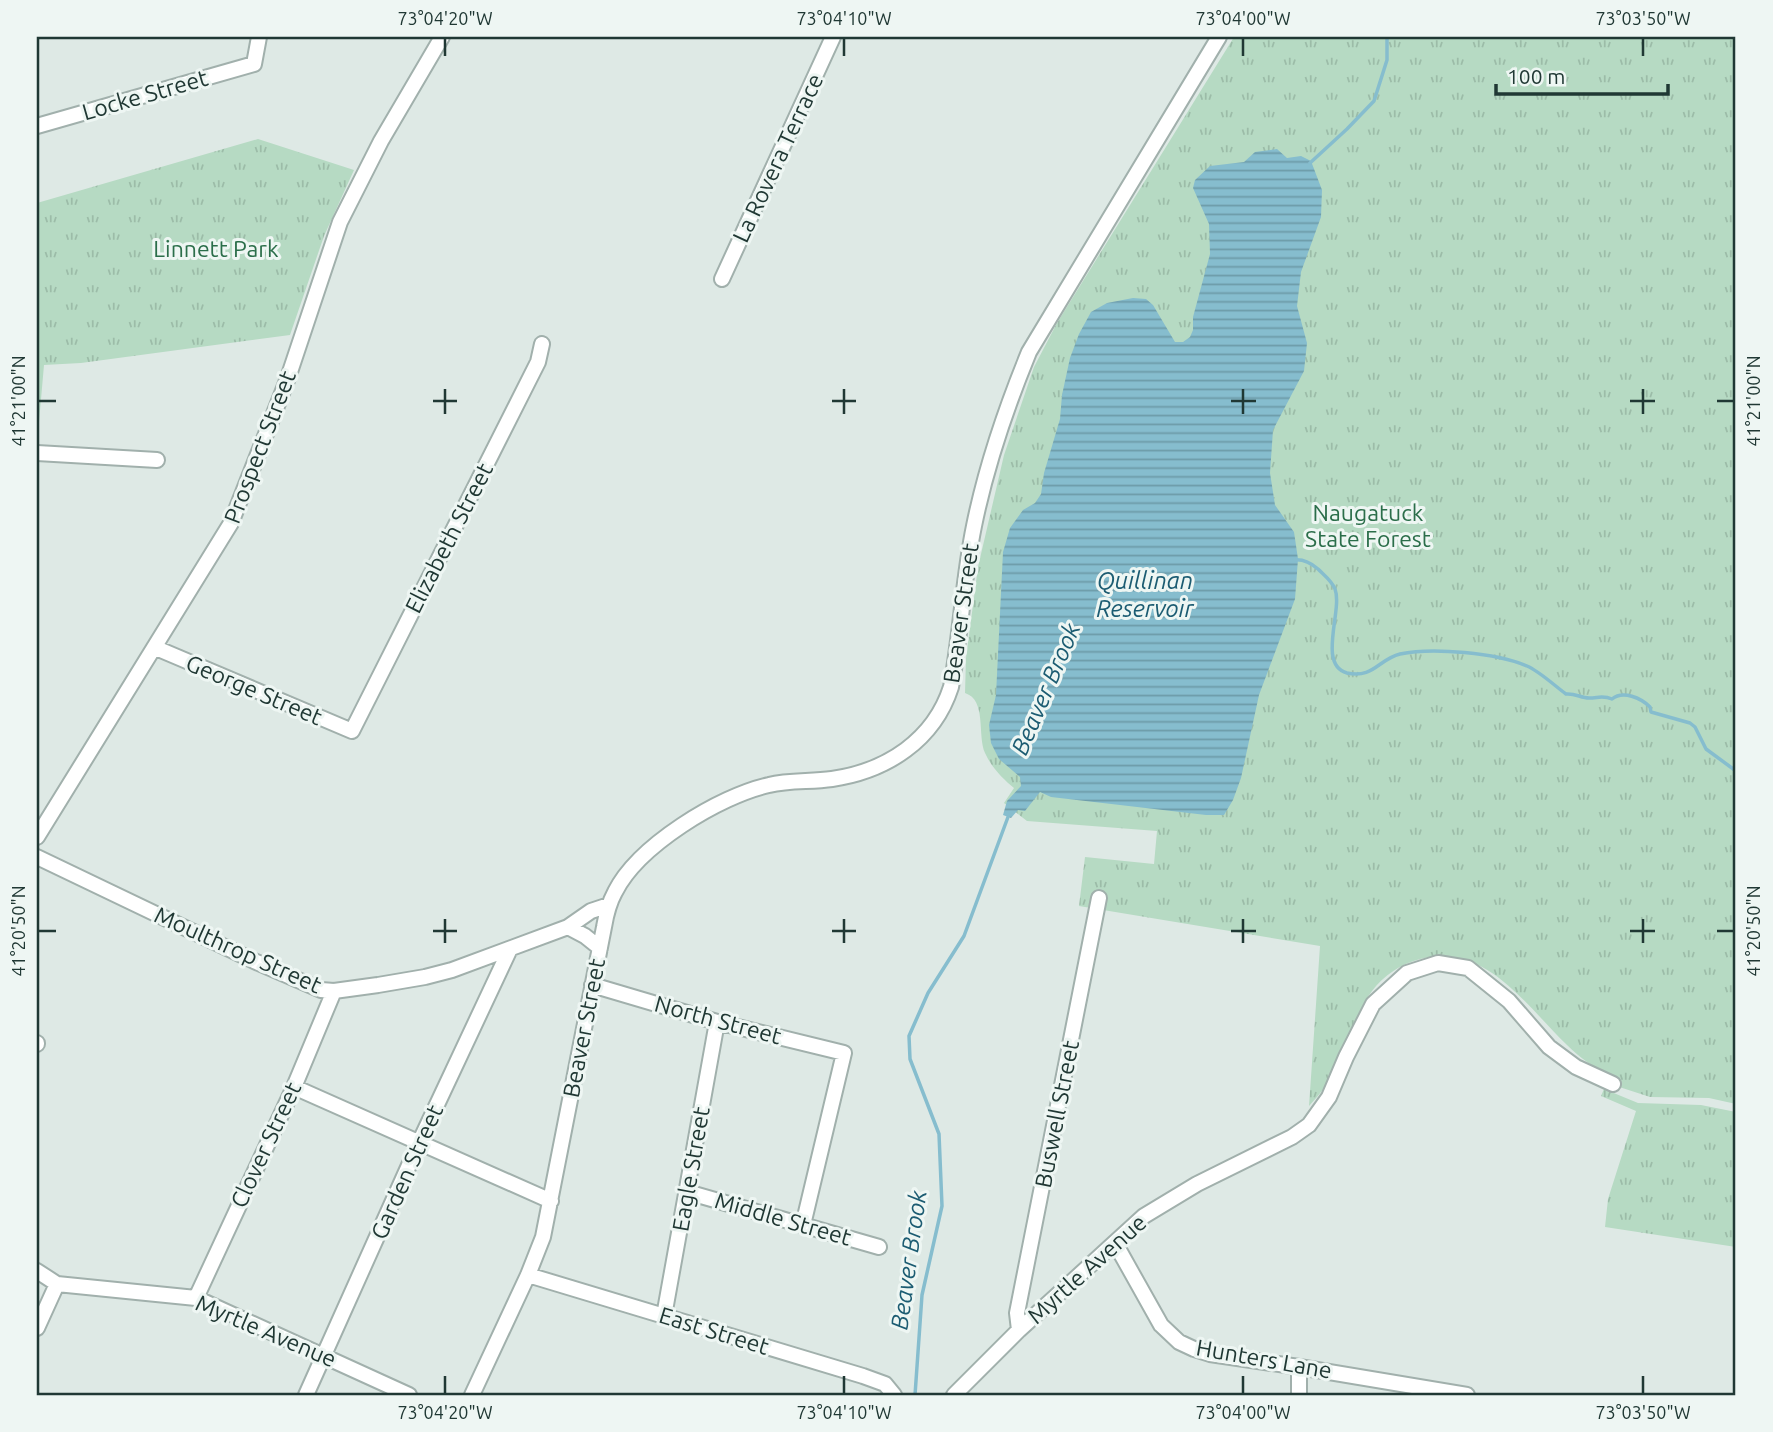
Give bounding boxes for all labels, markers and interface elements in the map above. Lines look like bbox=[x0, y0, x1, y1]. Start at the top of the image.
text: 73°04'20"W bbox=[397, 8, 493, 28]
text: 73°04'10"W bbox=[796, 8, 892, 28]
text: 73°04'00"W bbox=[1195, 8, 1291, 28]
text: 73°03'50"W bbox=[1595, 8, 1691, 28]
scale bar bbox=[1496, 52, 1668, 96]
text: 100 m bbox=[1507, 64, 1565, 88]
street label: Locke Street bbox=[79, 65, 210, 124]
street label: La Rovera Terrace bbox=[728, 70, 828, 246]
park label: Linnett Park bbox=[153, 236, 279, 261]
text: 41°21'00"N bbox=[8, 355, 28, 447]
text: 41°21'00"N bbox=[1743, 355, 1763, 447]
street label: Prospect Street bbox=[219, 367, 300, 527]
street label: Elizabeth Street bbox=[400, 459, 497, 617]
park label: Naugatuck State Forest bbox=[1305, 500, 1431, 551]
street label: Beaver Street bbox=[938, 541, 983, 685]
water label: Quillinan Reservoir bbox=[1096, 567, 1195, 622]
water label: Beaver Brook bbox=[1006, 618, 1086, 759]
street label: George Street bbox=[182, 650, 326, 729]
text: 41°20'50"N bbox=[8, 885, 28, 977]
text: 41°20'50"N bbox=[1743, 885, 1763, 977]
street label: Moulthrop Street bbox=[151, 902, 325, 998]
street label: Beaver Street bbox=[558, 956, 609, 1100]
street label: North Street bbox=[652, 991, 784, 1048]
street label: Buswell Street bbox=[1030, 1038, 1083, 1190]
street label: Clover Street bbox=[226, 1078, 306, 1212]
street label: Garden Street bbox=[366, 1101, 447, 1243]
street label: Eagle Street bbox=[667, 1105, 714, 1233]
street label: Middle Street bbox=[712, 1187, 854, 1250]
water label: Beaver Brook bbox=[885, 1188, 932, 1331]
street label: Myrtle Avenue bbox=[1022, 1209, 1151, 1328]
street label: Myrtle Avenue bbox=[192, 1290, 340, 1371]
street label: East Street bbox=[656, 1302, 772, 1359]
street label: Hunters Lane bbox=[1194, 1334, 1334, 1383]
text: 73°04'20"W bbox=[397, 1402, 493, 1422]
text: 73°04'10"W bbox=[796, 1402, 892, 1422]
text: 73°04'00"W bbox=[1195, 1402, 1291, 1422]
text: 73°03'50"W bbox=[1595, 1402, 1691, 1422]

